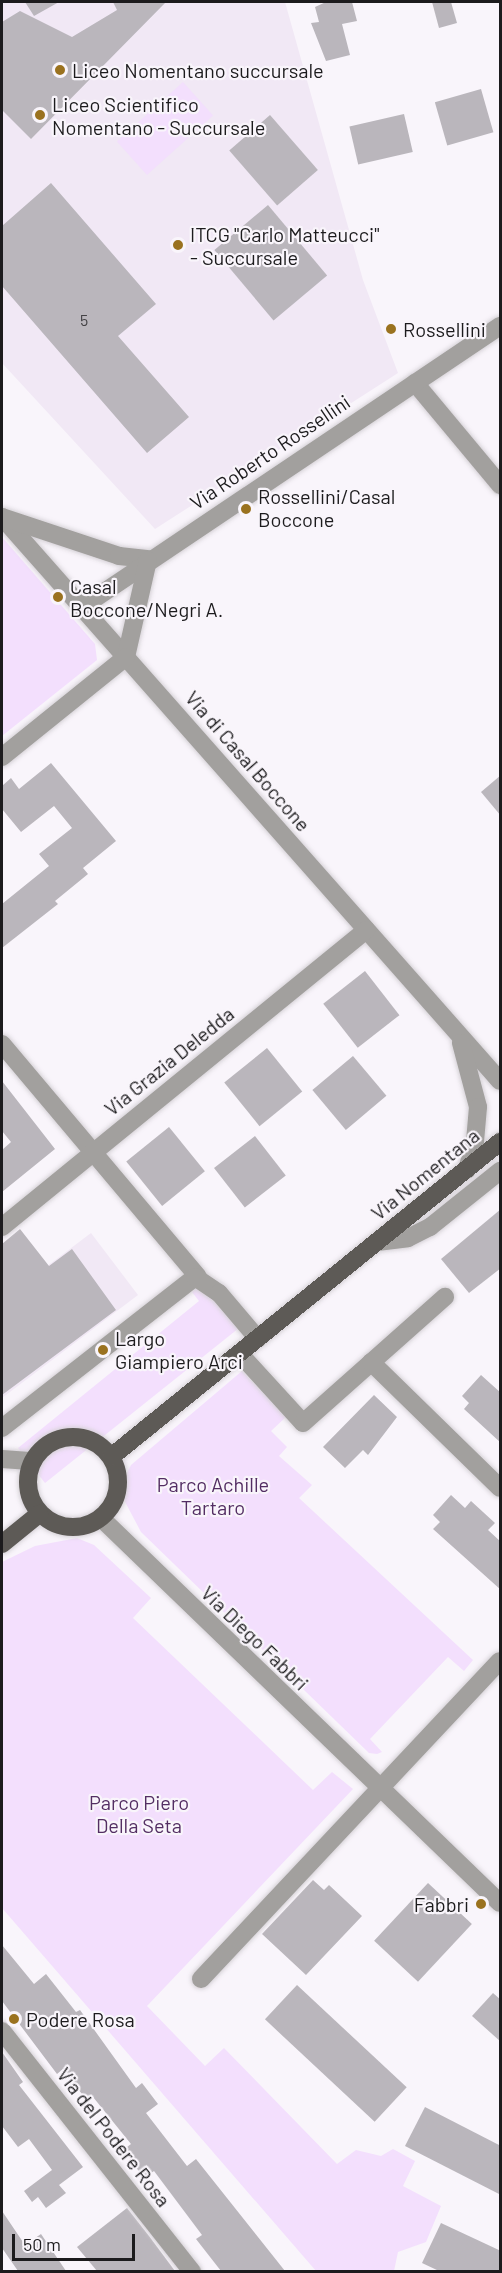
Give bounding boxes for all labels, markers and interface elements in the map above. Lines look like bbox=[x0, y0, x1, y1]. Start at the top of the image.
place label: Liceo Nomentano succursale bbox=[72, 58, 324, 82]
marker: Liceo Nomentano succursale bbox=[53, 63, 67, 77]
place label: Liceo Scientifico Nomentano - Succursale bbox=[52, 92, 265, 139]
marker: Liceo Scientifico Nomentano - Succursale bbox=[33, 108, 47, 122]
place label: ITCG "Carlo Matteucci" - Succursale bbox=[190, 222, 379, 269]
marker: ITCG "Carlo Matteucci" - Succursale bbox=[171, 238, 185, 252]
house number: 5 bbox=[80, 310, 88, 330]
place label: Rossellini bbox=[403, 317, 486, 341]
marker: Rossellini bbox=[384, 322, 398, 336]
street label: Via Roberto Rossellini bbox=[185, 390, 355, 514]
place label: Rossellini/Casal Boccone bbox=[258, 485, 395, 532]
marker: Rossellini/Casal Boccone bbox=[239, 502, 253, 516]
place label: Casal Boccone/Negri A. bbox=[70, 574, 223, 621]
marker: Casal Boccone/Negri A. bbox=[51, 590, 65, 604]
street label: Via di Casal Boccone bbox=[181, 686, 315, 836]
street label: Via Grazia Deledda bbox=[100, 1002, 238, 1120]
street label: Via Nomentana bbox=[366, 1123, 484, 1225]
place label: Largo Giampiero Arci bbox=[115, 1326, 243, 1373]
marker: Largo Giampiero Arci bbox=[96, 1343, 110, 1357]
park label: Parco Achille Tartaro bbox=[157, 1473, 269, 1520]
street label: Via Diego Fabbri bbox=[196, 1581, 314, 1695]
park label: Parco Piero Della Seta bbox=[89, 1791, 189, 1838]
place label: Fabbri bbox=[414, 1892, 469, 1916]
marker: Fabbri bbox=[474, 1897, 488, 1911]
place label: Podere Rosa bbox=[26, 2007, 135, 2031]
marker: Podere Rosa bbox=[7, 2012, 21, 2026]
street label: Via del Podere Rosa bbox=[52, 2063, 176, 2211]
scale bar bbox=[15, 2222, 138, 2260]
text: 50 m bbox=[23, 2233, 61, 2255]

